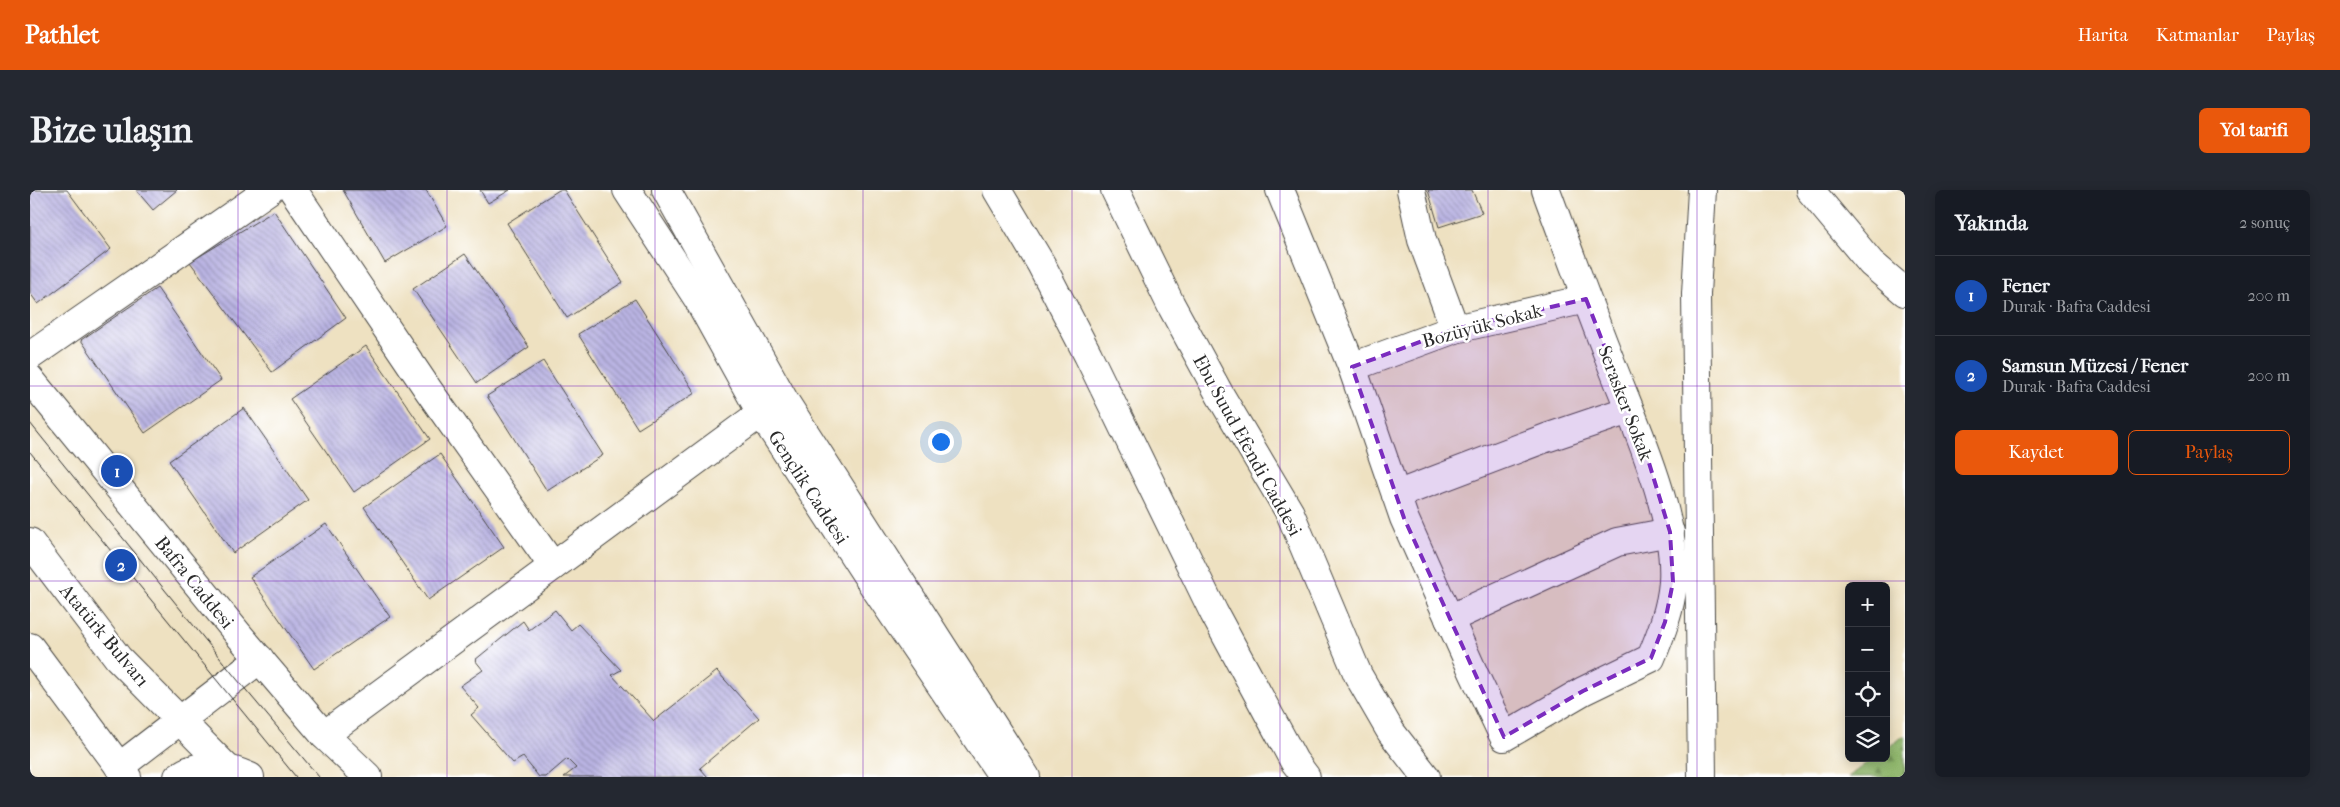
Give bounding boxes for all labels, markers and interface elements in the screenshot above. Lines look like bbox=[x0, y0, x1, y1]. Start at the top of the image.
text: Pathlet bbox=[25, 21, 99, 49]
text: Harita bbox=[2078, 25, 2128, 46]
text: Katmanlar bbox=[2156, 25, 2239, 46]
text: Paylaş bbox=[2267, 25, 2315, 46]
button: Yol tarifi bbox=[2199, 108, 2310, 153]
text: Bize ulaşın bbox=[30, 110, 193, 151]
text: Yakında bbox=[1955, 211, 2028, 235]
text: 2 sonuç bbox=[2239, 213, 2290, 232]
text: Fener bbox=[2002, 275, 2050, 297]
text: 1 bbox=[1968, 286, 1974, 305]
text: 200 m bbox=[2247, 286, 2290, 305]
text: Durak · Bafra Caddesi bbox=[2002, 297, 2151, 316]
street label: Bozüyük Sokak bbox=[1420, 299, 1545, 353]
street label: Serasker Sokak bbox=[1593, 343, 1657, 464]
street label: Ebu Suud Efendi Caddesi bbox=[1188, 351, 1306, 540]
text: Samsun Müzesi / Fener bbox=[2002, 355, 2188, 377]
text: 2 bbox=[1967, 366, 1975, 385]
text: 200 m bbox=[2247, 366, 2290, 385]
text: Durak · Bafra Caddesi bbox=[2002, 377, 2151, 396]
street label: Gençlik Caddesi bbox=[763, 427, 853, 549]
your location bbox=[928, 429, 954, 455]
button: Kaydet bbox=[1955, 430, 2118, 475]
button: Paylaş bbox=[2128, 430, 2290, 475]
pin: 1 bbox=[101, 452, 133, 490]
street label: Bafra Caddesi bbox=[150, 532, 238, 634]
pin: 2 bbox=[105, 546, 137, 584]
street label: Atatürk Bulvarı bbox=[54, 579, 154, 692]
map controls bbox=[1845, 582, 1890, 762]
button: + bbox=[1845, 582, 1890, 627]
button: − bbox=[1845, 627, 1890, 672]
button: locate bbox=[1845, 672, 1890, 717]
button: layers bbox=[1845, 717, 1890, 762]

